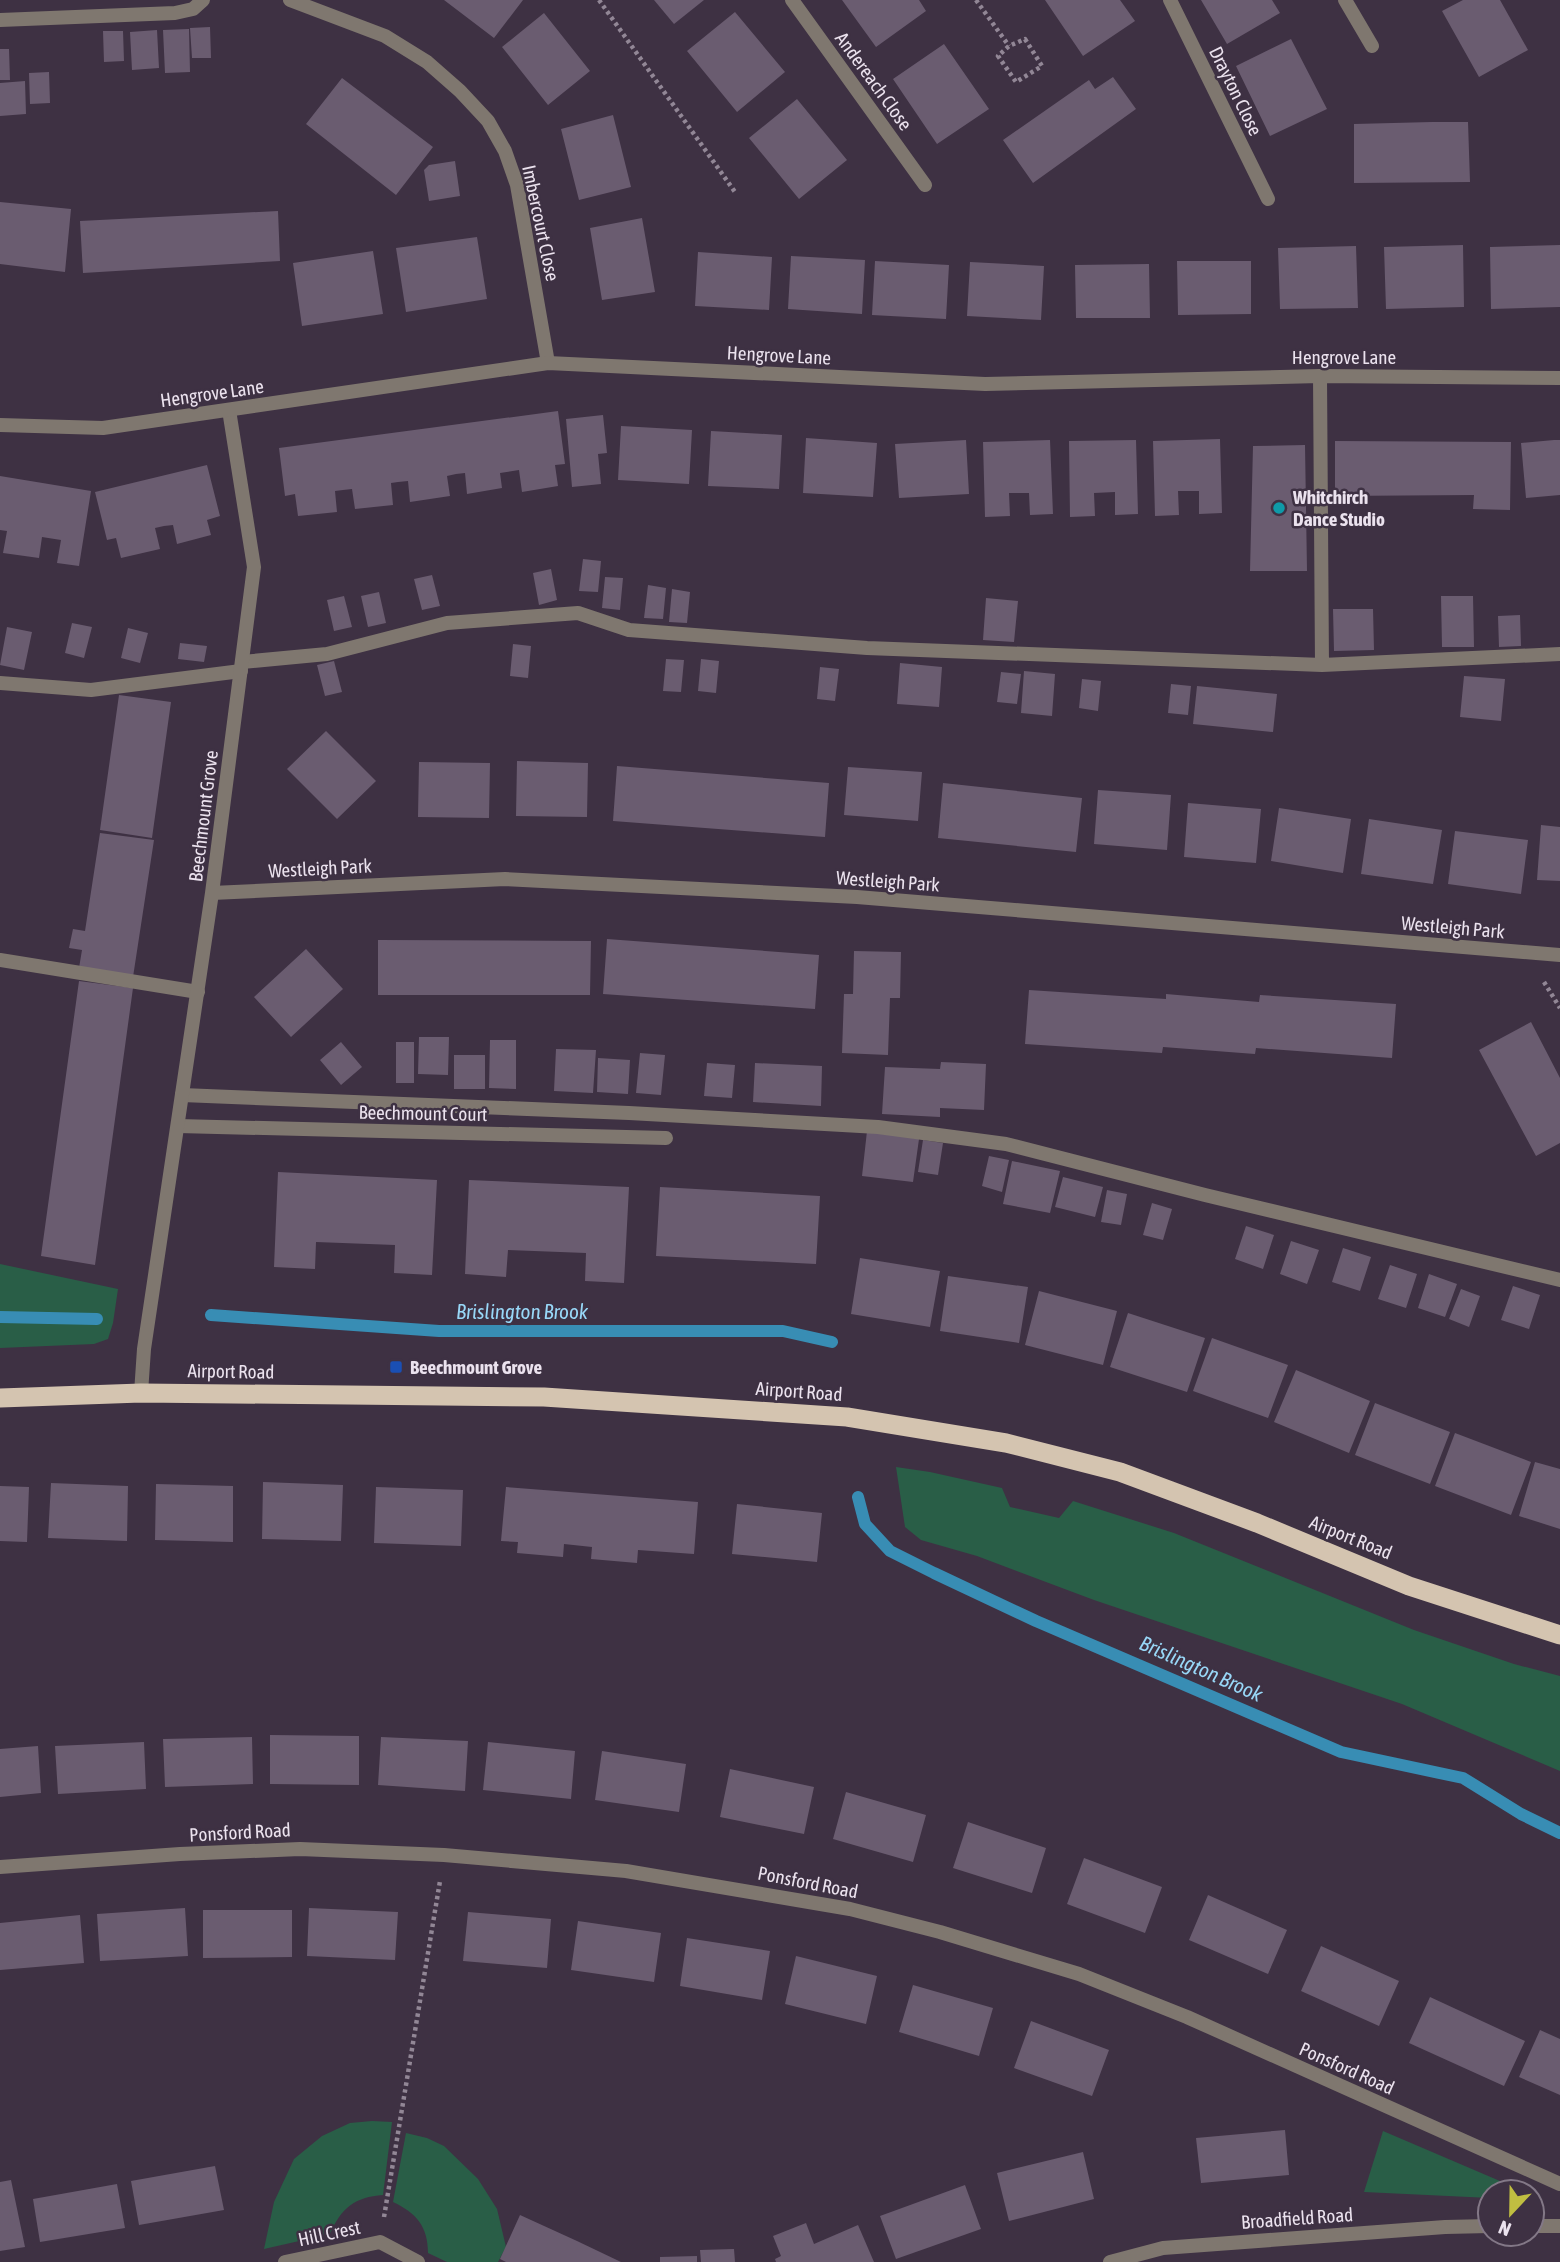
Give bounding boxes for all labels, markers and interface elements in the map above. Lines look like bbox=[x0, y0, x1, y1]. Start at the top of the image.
street label: Andereach Close bbox=[831, 28, 917, 134]
street label: Drayton Close bbox=[1205, 43, 1267, 139]
street label: Imbercourt Close bbox=[518, 163, 564, 283]
street label: Hengrove Lane bbox=[726, 341, 832, 369]
street label: Hengrove Lane bbox=[1292, 346, 1396, 368]
street label: Hengrove Lane bbox=[159, 375, 265, 411]
place label: Whitchirch Dance Studio bbox=[1292, 486, 1385, 530]
marker: Whitchirch Dance Studio bbox=[1271, 500, 1287, 516]
street label: Beechmount Grove bbox=[184, 749, 222, 883]
street label: Westleigh Park bbox=[268, 854, 373, 882]
street label: Westleigh Park bbox=[836, 866, 941, 896]
street label: Westleigh Park bbox=[1400, 912, 1506, 943]
street label: Beechmount Court bbox=[358, 1101, 488, 1125]
water label: Brislington Brook bbox=[456, 1299, 589, 1323]
place label: Beechmount Grove bbox=[410, 1356, 542, 1378]
street label: Airport Road bbox=[187, 1359, 275, 1383]
marker: Beechmount Grove bbox=[388, 1359, 404, 1375]
street label: Airport Road bbox=[755, 1377, 843, 1405]
street label: Airport Road bbox=[1307, 1511, 1395, 1563]
water label: Brislington Brook bbox=[1136, 1630, 1267, 1706]
street label: Ponsford Road bbox=[189, 1818, 291, 1846]
street label: Ponsford Road bbox=[756, 1862, 860, 1902]
street label: Ponsford Road bbox=[1296, 2037, 1398, 2099]
north arrow bbox=[1476, 2178, 1546, 2248]
street label: Broadfield Road bbox=[1240, 2203, 1354, 2233]
street label: Hill Crest bbox=[296, 2216, 362, 2250]
text: N bbox=[1495, 2216, 1514, 2241]

